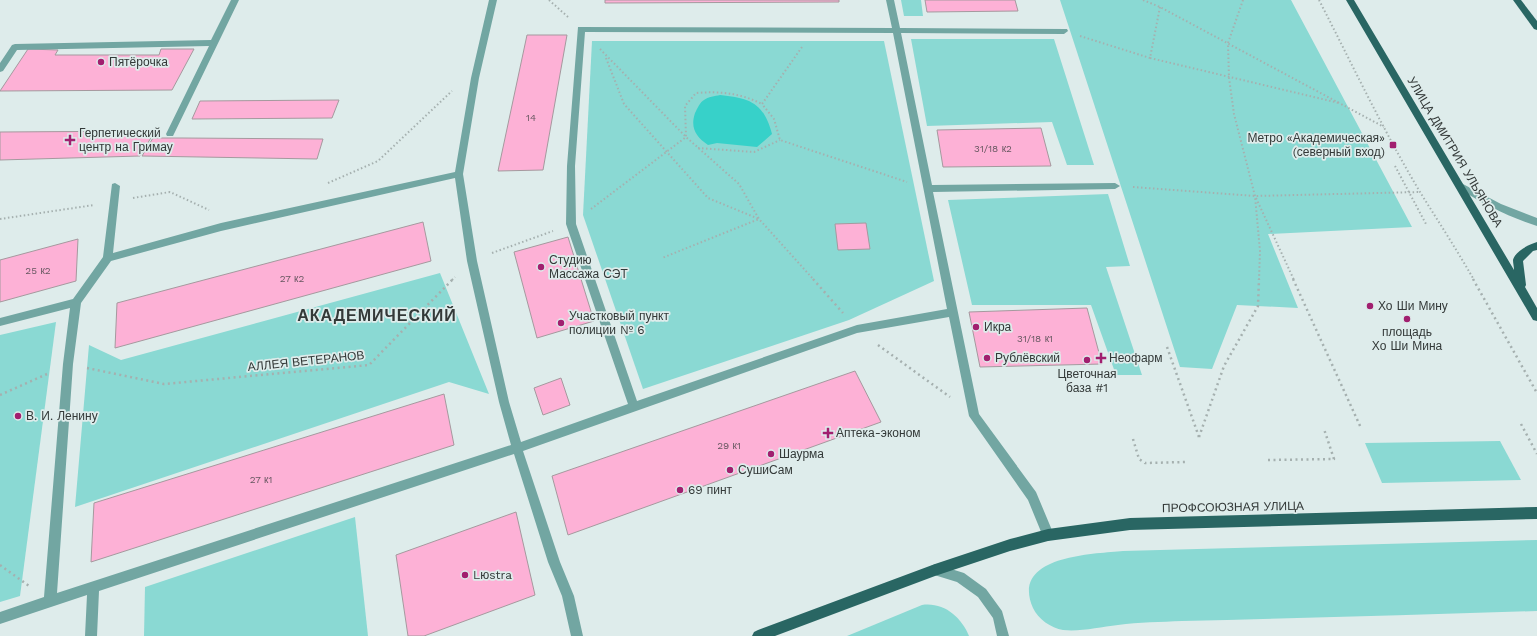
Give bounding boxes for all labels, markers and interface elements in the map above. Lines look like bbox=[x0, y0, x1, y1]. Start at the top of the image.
place label: Пятёрочка bbox=[109, 55, 168, 69]
marker: Пятёрочка bbox=[96, 57, 106, 67]
street label: УЛИЦА ДМИТРИЯ УЛЬЯНОВА bbox=[1404, 74, 1506, 230]
house number: 14 bbox=[526, 112, 536, 123]
place label: Герпетический центр на Гримау bbox=[79, 126, 173, 154]
place label: Метро «Академическая» (северный вход) bbox=[1247, 131, 1385, 159]
marker: Герпетический центр на Гримау bbox=[64, 134, 76, 146]
marker: Метро «Академическая» (северный вход) bbox=[1388, 140, 1398, 150]
house number: 31/18 к2 bbox=[974, 143, 1012, 154]
place label: Студию Массажа СЭТ bbox=[549, 253, 628, 281]
marker: Студию Массажа СЭТ bbox=[536, 262, 546, 272]
house number: 25 к2 bbox=[25, 265, 51, 276]
house number: 27 к2 bbox=[280, 273, 304, 284]
place label: Хо Ши Мину bbox=[1378, 299, 1448, 313]
marker: Хо Ши Мину bbox=[1365, 301, 1375, 311]
district label: АКАДЕМИЧЕСКИЙ bbox=[297, 306, 457, 325]
place label: Участковый пункт полиции № 6 bbox=[569, 309, 669, 337]
marker: площадь Хо Ши Мина bbox=[1402, 314, 1412, 324]
marker: Участковый пункт полиции № 6 bbox=[556, 318, 566, 328]
place label: Икра bbox=[984, 320, 1012, 334]
marker: Икра bbox=[971, 322, 981, 332]
place label: площадь Хо Ши Мина bbox=[1372, 325, 1443, 353]
house number: 31/18 к1 bbox=[1017, 333, 1053, 344]
street label: АЛЛЕЯ ВЕТЕРАНОВ bbox=[247, 348, 365, 374]
place label: Рублёвский bbox=[995, 351, 1060, 365]
place label: Неофарм bbox=[1109, 351, 1162, 365]
marker: Рублёвский bbox=[982, 353, 992, 363]
marker: Неофарм bbox=[1096, 353, 1106, 363]
marker: Цветочная база #1 bbox=[1082, 355, 1092, 365]
place label: Цветочная база #1 bbox=[1057, 367, 1117, 395]
place label: В. И. Ленину bbox=[26, 409, 98, 423]
marker: В. И. Ленину bbox=[13, 411, 23, 421]
place label: Аптека-эконом bbox=[836, 426, 921, 440]
marker: Аптека-эконом bbox=[823, 428, 833, 438]
house number: 29 к1 bbox=[717, 440, 741, 451]
place label: Шаурма bbox=[779, 447, 824, 461]
marker: Шаурма bbox=[766, 449, 776, 459]
place label: СушиСам bbox=[738, 463, 793, 477]
marker: СушиСам bbox=[725, 465, 735, 475]
house number: 27 к1 bbox=[250, 474, 272, 485]
place label: 69 пинт bbox=[688, 483, 733, 497]
marker: 69 пинт bbox=[675, 485, 685, 495]
street label: ПРОФСОЮЗНАЯ УЛИЦА bbox=[1162, 499, 1304, 515]
place label: Lюstra bbox=[473, 568, 512, 582]
marker: Lюstra bbox=[460, 570, 470, 580]

